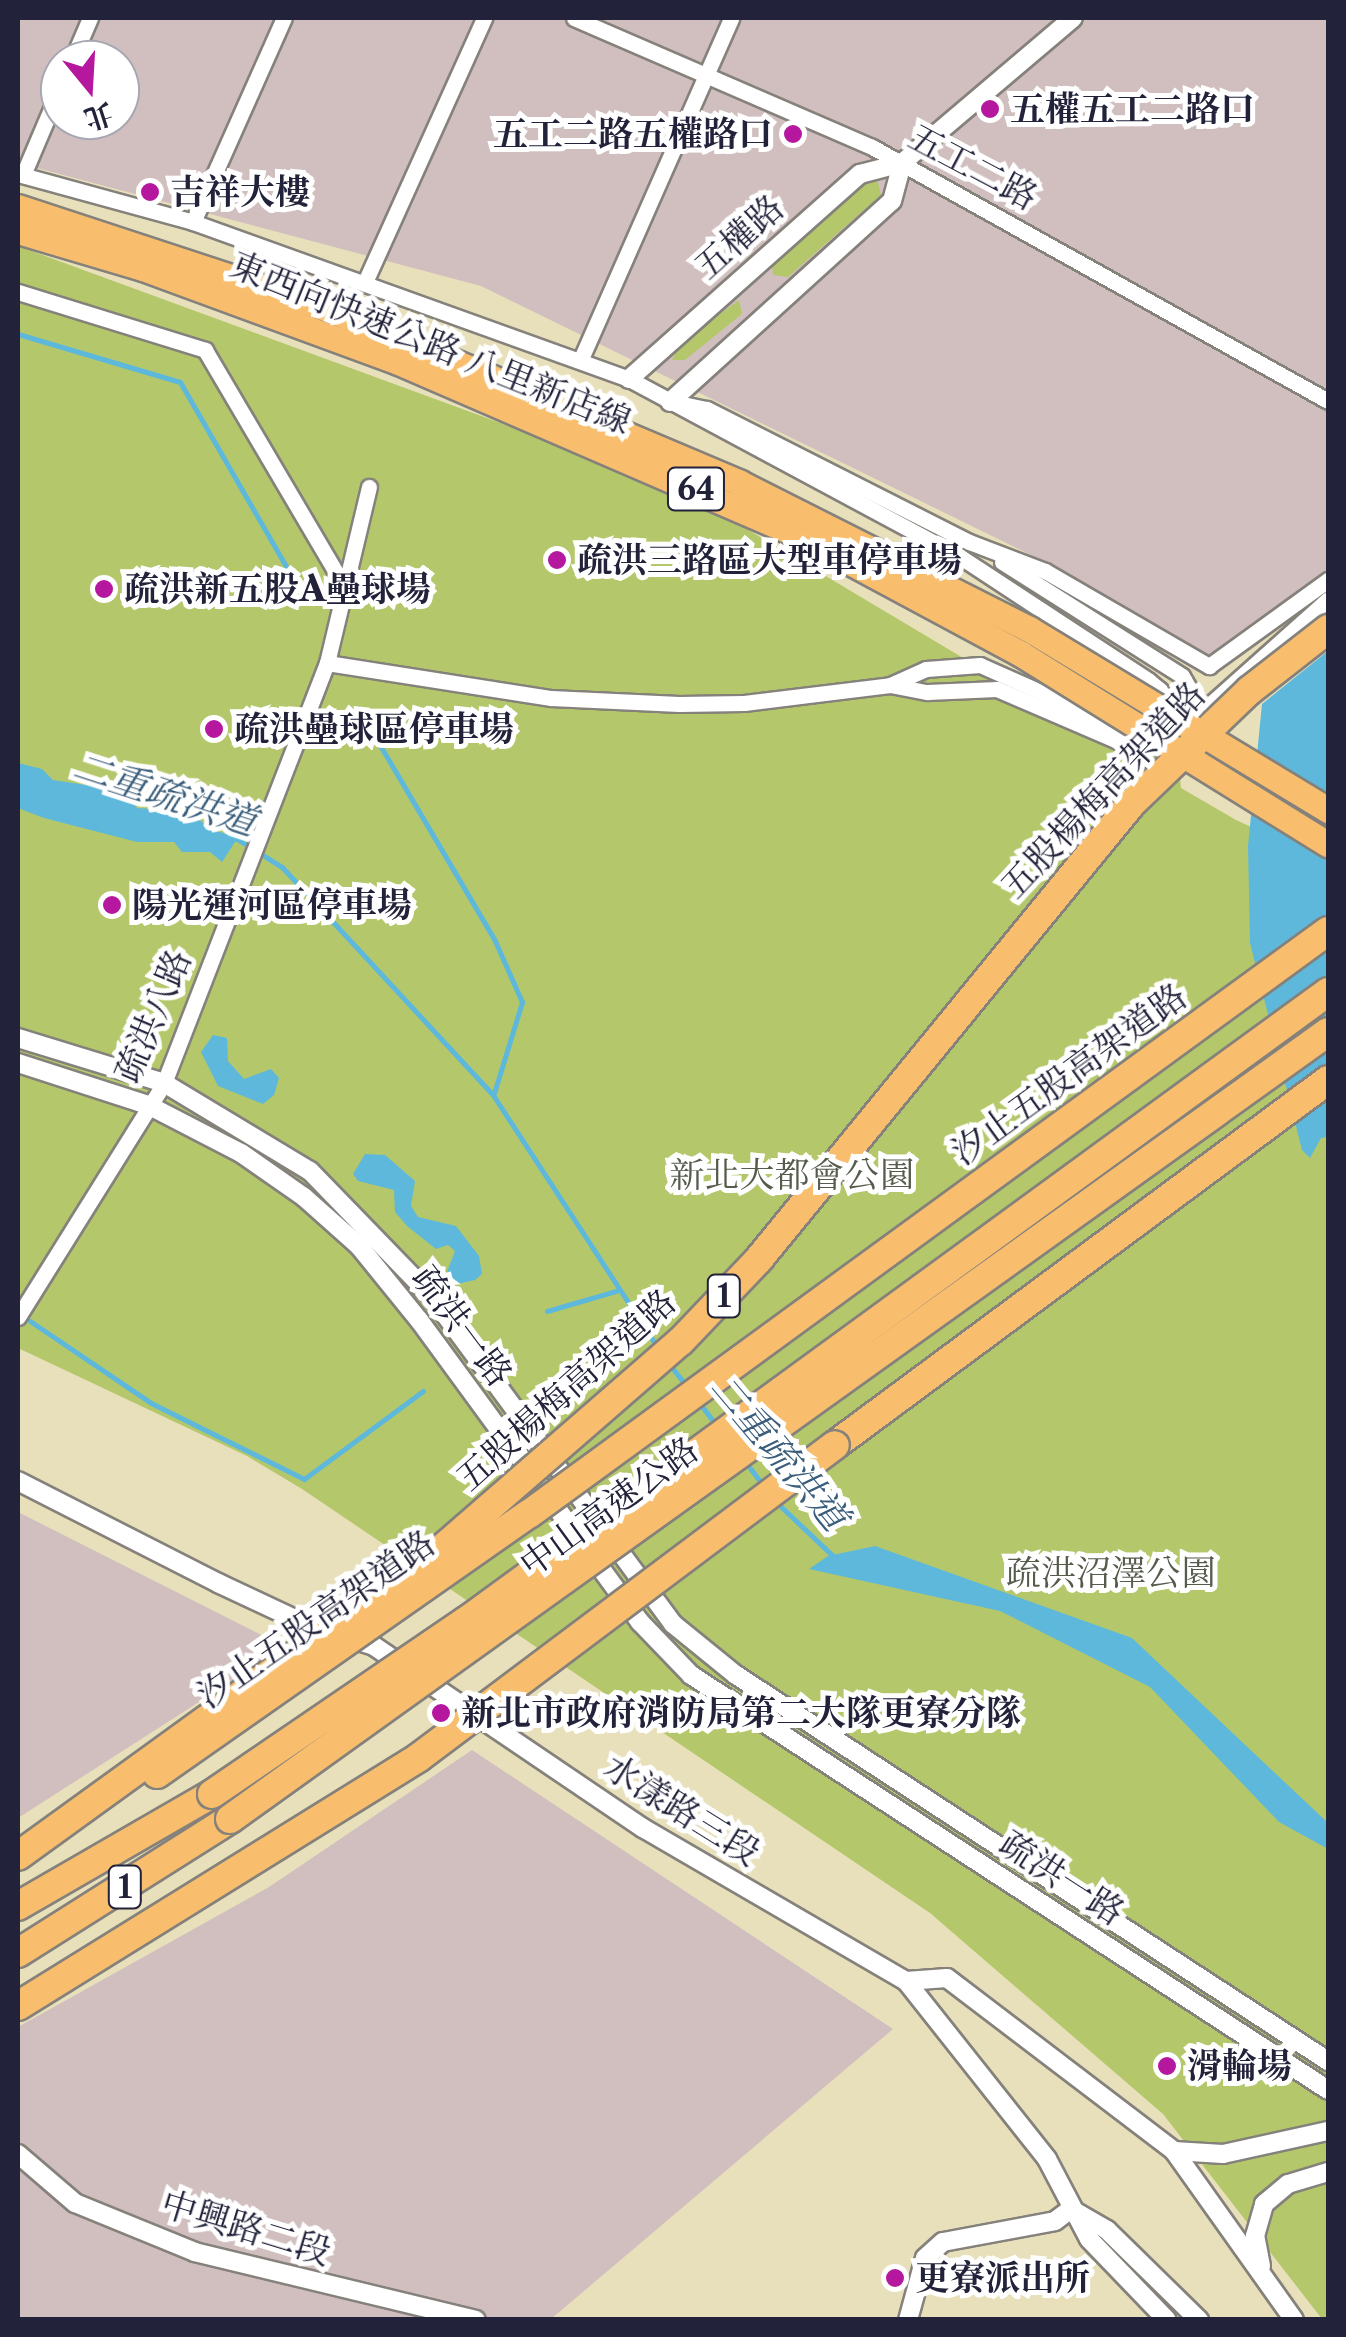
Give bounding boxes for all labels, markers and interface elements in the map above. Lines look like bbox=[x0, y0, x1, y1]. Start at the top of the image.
north arrow bbox=[40, 40, 140, 140]
place label: 五權五工二路口 bbox=[1010, 88, 1255, 130]
text: 北 bbox=[80, 96, 117, 137]
marker: 五權五工二路口 bbox=[979, 98, 1001, 120]
place label: 五工二路五權路口 bbox=[493, 113, 773, 155]
street label: 五工二路 bbox=[901, 116, 1045, 218]
marker: 五工二路五權路口 bbox=[782, 123, 804, 145]
place label: 吉祥大樓 bbox=[170, 171, 310, 213]
marker: 吉祥大樓 bbox=[139, 181, 161, 203]
street label: 五權路 bbox=[686, 186, 792, 288]
street label: 東西向快速公路 八里新店線 bbox=[224, 243, 638, 443]
road number: 64 bbox=[666, 462, 726, 516]
place label: 疏洪三路區大型車停車場 bbox=[577, 539, 962, 581]
marker: 疏洪三路區大型車停車場 bbox=[546, 549, 568, 571]
place label: 疏洪新五股A壘球場 bbox=[124, 568, 431, 610]
marker: 疏洪新五股A壘球場 bbox=[93, 578, 115, 600]
street label: 五股楊梅高架道路 bbox=[992, 673, 1214, 907]
place label: 疏洪壘球區停車場 bbox=[234, 708, 514, 750]
marker: 疏洪壘球區停車場 bbox=[203, 718, 225, 740]
water label: 二重疏洪道 bbox=[68, 743, 262, 845]
place label: 陽光運河區停車場 bbox=[132, 884, 412, 926]
marker: 陽光運河區停車場 bbox=[101, 894, 123, 916]
street label: 疏洪八路 bbox=[106, 943, 200, 1089]
street label: 汐止五股高架道路 bbox=[943, 975, 1195, 1173]
park label: 新北大都會公園 bbox=[670, 1154, 914, 1196]
street label: 疏洪一路 bbox=[403, 1257, 521, 1395]
road number: 1 bbox=[706, 1269, 742, 1323]
street label: 五股楊梅高架道路 bbox=[448, 1281, 684, 1499]
water label: 二重疏洪道 bbox=[700, 1365, 858, 1539]
street label: 中山高速公路 bbox=[512, 1428, 706, 1586]
street label: 汐止五股高架道路 bbox=[189, 1521, 443, 1717]
park label: 疏洪沼澤公園 bbox=[1006, 1552, 1216, 1594]
place label: 新北市政府消防局第二大隊更寮分隊 bbox=[461, 1692, 1021, 1734]
marker: 新北市政府消防局第二大隊更寮分隊 bbox=[430, 1702, 452, 1724]
street label: 水漾路三段 bbox=[597, 1746, 767, 1874]
street label: 疏洪一路 bbox=[992, 1822, 1132, 1934]
road number: 1 bbox=[108, 1860, 142, 1914]
place label: 滑輪場 bbox=[1187, 2045, 1292, 2087]
marker: 滑輪場 bbox=[1156, 2055, 1178, 2077]
street label: 中興路二段 bbox=[156, 2182, 336, 2274]
place label: 更寮派出所 bbox=[915, 2257, 1090, 2299]
marker: 更寮派出所 bbox=[884, 2267, 906, 2289]

